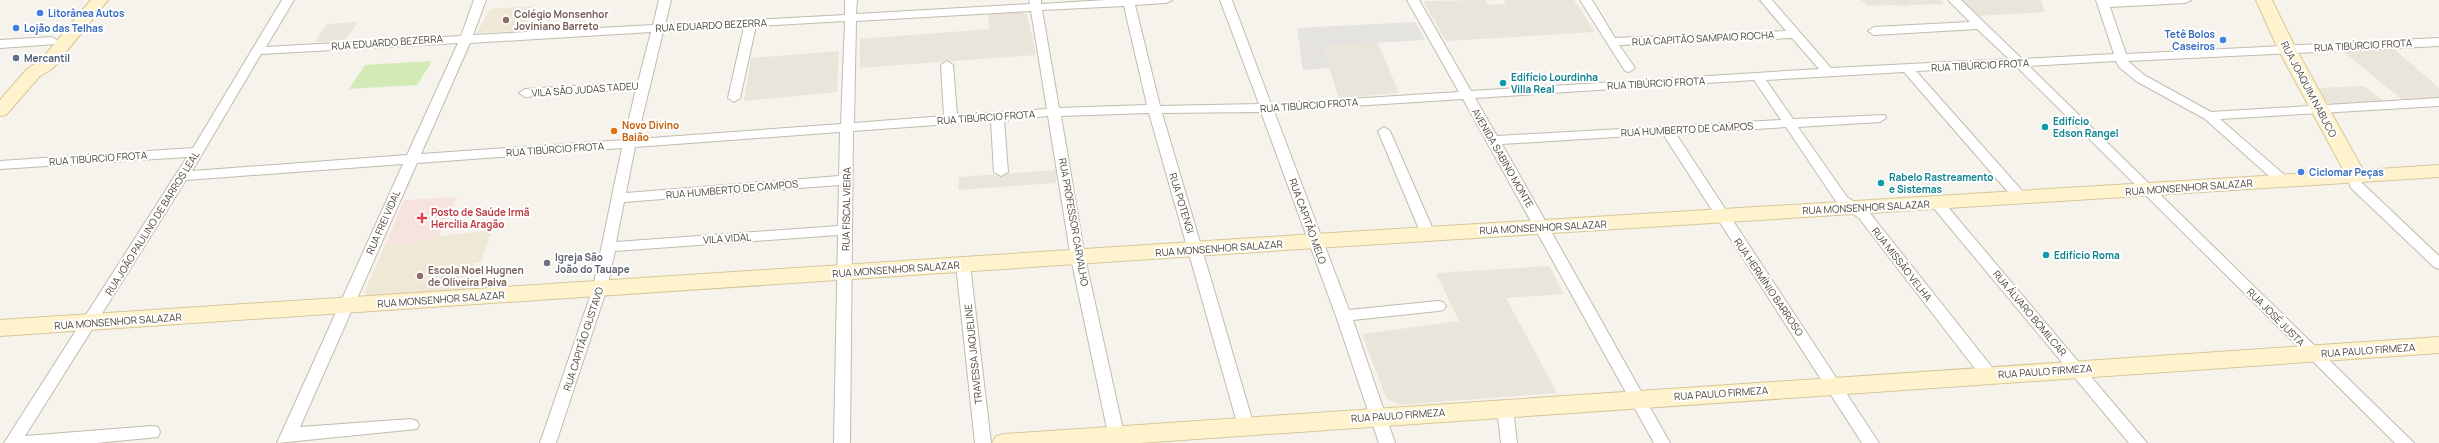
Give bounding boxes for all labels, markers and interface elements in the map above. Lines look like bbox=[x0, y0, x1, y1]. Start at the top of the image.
place label: Litorânea Autos bbox=[48, 6, 125, 20]
place label: Colégio Monsenhor Joviniano Barreto bbox=[514, 7, 609, 33]
marker: Litorânea Autos bbox=[35, 8, 45, 18]
marker: Colégio Monsenhor Joviniano Barreto bbox=[501, 15, 511, 25]
street label: RUA EDUARDO BEZERRA bbox=[655, 15, 768, 35]
place label: Lojão das Telhas bbox=[24, 21, 104, 35]
marker: Lojão das Telhas bbox=[11, 23, 21, 33]
street label: RUA CAPITÃO SAMPAIO ROCHA bbox=[1632, 27, 1775, 49]
place label: Tetê Bolos Caseiros bbox=[2165, 27, 2216, 53]
street label: RUA EDUARDO BEZERRA bbox=[331, 31, 444, 53]
marker: Tetê Bolos Caseiros bbox=[2218, 35, 2228, 45]
street label: RUA TIBÚRCIO FROTA bbox=[2314, 35, 2413, 55]
street label: RUA JOAQUIM NABUCO bbox=[2278, 39, 2340, 139]
place label: Mercantil bbox=[24, 51, 70, 65]
marker: Mercantil bbox=[11, 53, 21, 63]
street label: RUA TIBÚRCIO FROTA bbox=[1931, 55, 2030, 75]
place label: Edifício Lourdinha Villa Real bbox=[1511, 70, 1598, 96]
street label: RUA TIBÚRCIO FROTA bbox=[1607, 73, 1706, 93]
street label: VILA SÃO JUDAS TADEU bbox=[531, 78, 639, 100]
marker: Edifício Lourdinha Villa Real bbox=[1498, 78, 1508, 88]
street label: RUA TIBÚRCIO FROTA bbox=[1260, 95, 1359, 115]
street label: AVENIDA SABINO MONTE bbox=[1469, 106, 1537, 211]
street label: RUA TIBÚRCIO FROTA bbox=[937, 107, 1036, 127]
place label: Edifício Edson Rangel bbox=[2053, 114, 2118, 140]
place label: Novo Divino Baião bbox=[622, 118, 679, 144]
street label: RUA HUMBERTO DE CAMPOS bbox=[1620, 119, 1754, 139]
marker: Edifício Edson Rangel bbox=[2040, 122, 2050, 132]
marker: Novo Divino Baião bbox=[609, 126, 619, 136]
street label: RUA TIBÚRCIO FROTA bbox=[506, 139, 605, 159]
street label: RUA TIBÚRCIO FROTA bbox=[49, 148, 148, 168]
street label: RUA JOÃO PAULINO DE BARROS LEAL bbox=[102, 148, 202, 298]
street label: RUA PROFESSOR CARVALHO bbox=[1056, 157, 1092, 287]
place label: Ciclomar Peças bbox=[2309, 165, 2384, 179]
street label: RUA FISCAL VIEIRA bbox=[838, 166, 854, 251]
marker: Ciclomar Peças bbox=[2296, 167, 2306, 177]
place label: Rabelo Rastreamento e Sistemas bbox=[1889, 170, 1993, 196]
street label: RUA POTENGI bbox=[1166, 171, 1198, 235]
street label: RUA HUMBERTO DE CAMPOS bbox=[665, 176, 799, 202]
street label: RUA CAPITÃO MELO bbox=[1286, 176, 1330, 266]
street label: RUA MONSENHOR SALAZAR bbox=[2125, 176, 2253, 198]
marker: Rabelo Rastreamento e Sistemas bbox=[1876, 178, 1886, 188]
street label: RUA FREI VIDAL bbox=[363, 188, 403, 256]
street label: RUA MONSENHOR SALAZAR bbox=[1802, 197, 1930, 217]
place label: Posto de Saúde Irmã Hercília Aragão bbox=[431, 205, 530, 231]
marker: Posto de Saúde Irmã Hercília Aragão bbox=[416, 212, 428, 224]
street label: RUA MONSENHOR SALAZAR bbox=[1479, 217, 1607, 237]
street label: RUA MISSÃO VELHA bbox=[1869, 224, 1936, 304]
street label: VILA VIDAL bbox=[703, 229, 751, 247]
street label: RUA HERMÍNIO BARROSO bbox=[1731, 235, 1807, 339]
street label: RUA MONSENHOR SALAZAR bbox=[1155, 237, 1283, 259]
place label: Edifício Roma bbox=[2054, 248, 2120, 262]
place label: Igreja São João do Tauape bbox=[555, 250, 630, 276]
marker: Edifício Roma bbox=[2041, 250, 2051, 260]
marker: Igreja São João do Tauape bbox=[542, 258, 552, 268]
street label: RUA MONSENHOR SALAZAR bbox=[832, 258, 960, 280]
place label: Escola Noel Hugnen de Oliveira Paiva bbox=[428, 263, 524, 289]
street label: RUA ÁLVARO BOMILCAR bbox=[1990, 267, 2070, 359]
marker: Escola Noel Hugnen de Oliveira Paiva bbox=[415, 271, 425, 281]
street label: RUA CAPITÃO GUSTAVO bbox=[560, 285, 606, 393]
street label: RUA JOSÉ JUSTA bbox=[2244, 285, 2309, 350]
street label: RUA MONSENHOR SALAZAR bbox=[377, 288, 505, 310]
street label: TRAVESSA JAQUELINE bbox=[961, 303, 985, 405]
street label: RUA MONSENHOR SALAZAR bbox=[54, 310, 182, 332]
street label: RUA PAULO FIRMEZA bbox=[2320, 340, 2416, 360]
street label: RUA PAULO FIRMEZA bbox=[1997, 361, 2093, 381]
street label: RUA PAULO FIRMEZA bbox=[1673, 383, 1769, 403]
street label: RUA PAULO FIRMEZA bbox=[1350, 405, 1446, 425]

